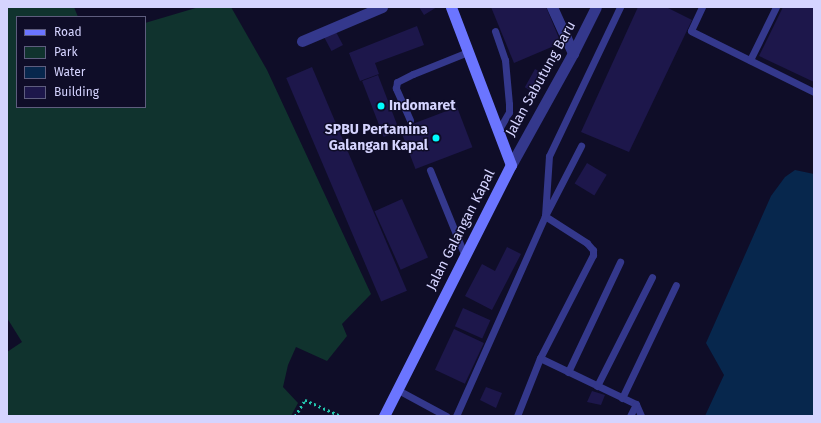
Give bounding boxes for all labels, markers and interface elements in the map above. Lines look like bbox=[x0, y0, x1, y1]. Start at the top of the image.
legend bbox=[16, 16, 146, 108]
street label: Jalan Sabutung Baru bbox=[502, 18, 580, 140]
text: Road bbox=[54, 25, 82, 39]
text: Park bbox=[54, 45, 78, 59]
text: Water bbox=[54, 65, 85, 79]
text: Building bbox=[54, 85, 99, 99]
place label: Indomaret bbox=[389, 98, 456, 114]
marker: Indomaret bbox=[376, 101, 386, 111]
place label: SPBU Pertamina Galangan Kapal bbox=[325, 122, 428, 154]
marker: SPBU Pertamina Galangan Kapal bbox=[431, 133, 441, 143]
street label: Jalan Galangan Kapal bbox=[423, 167, 499, 293]

